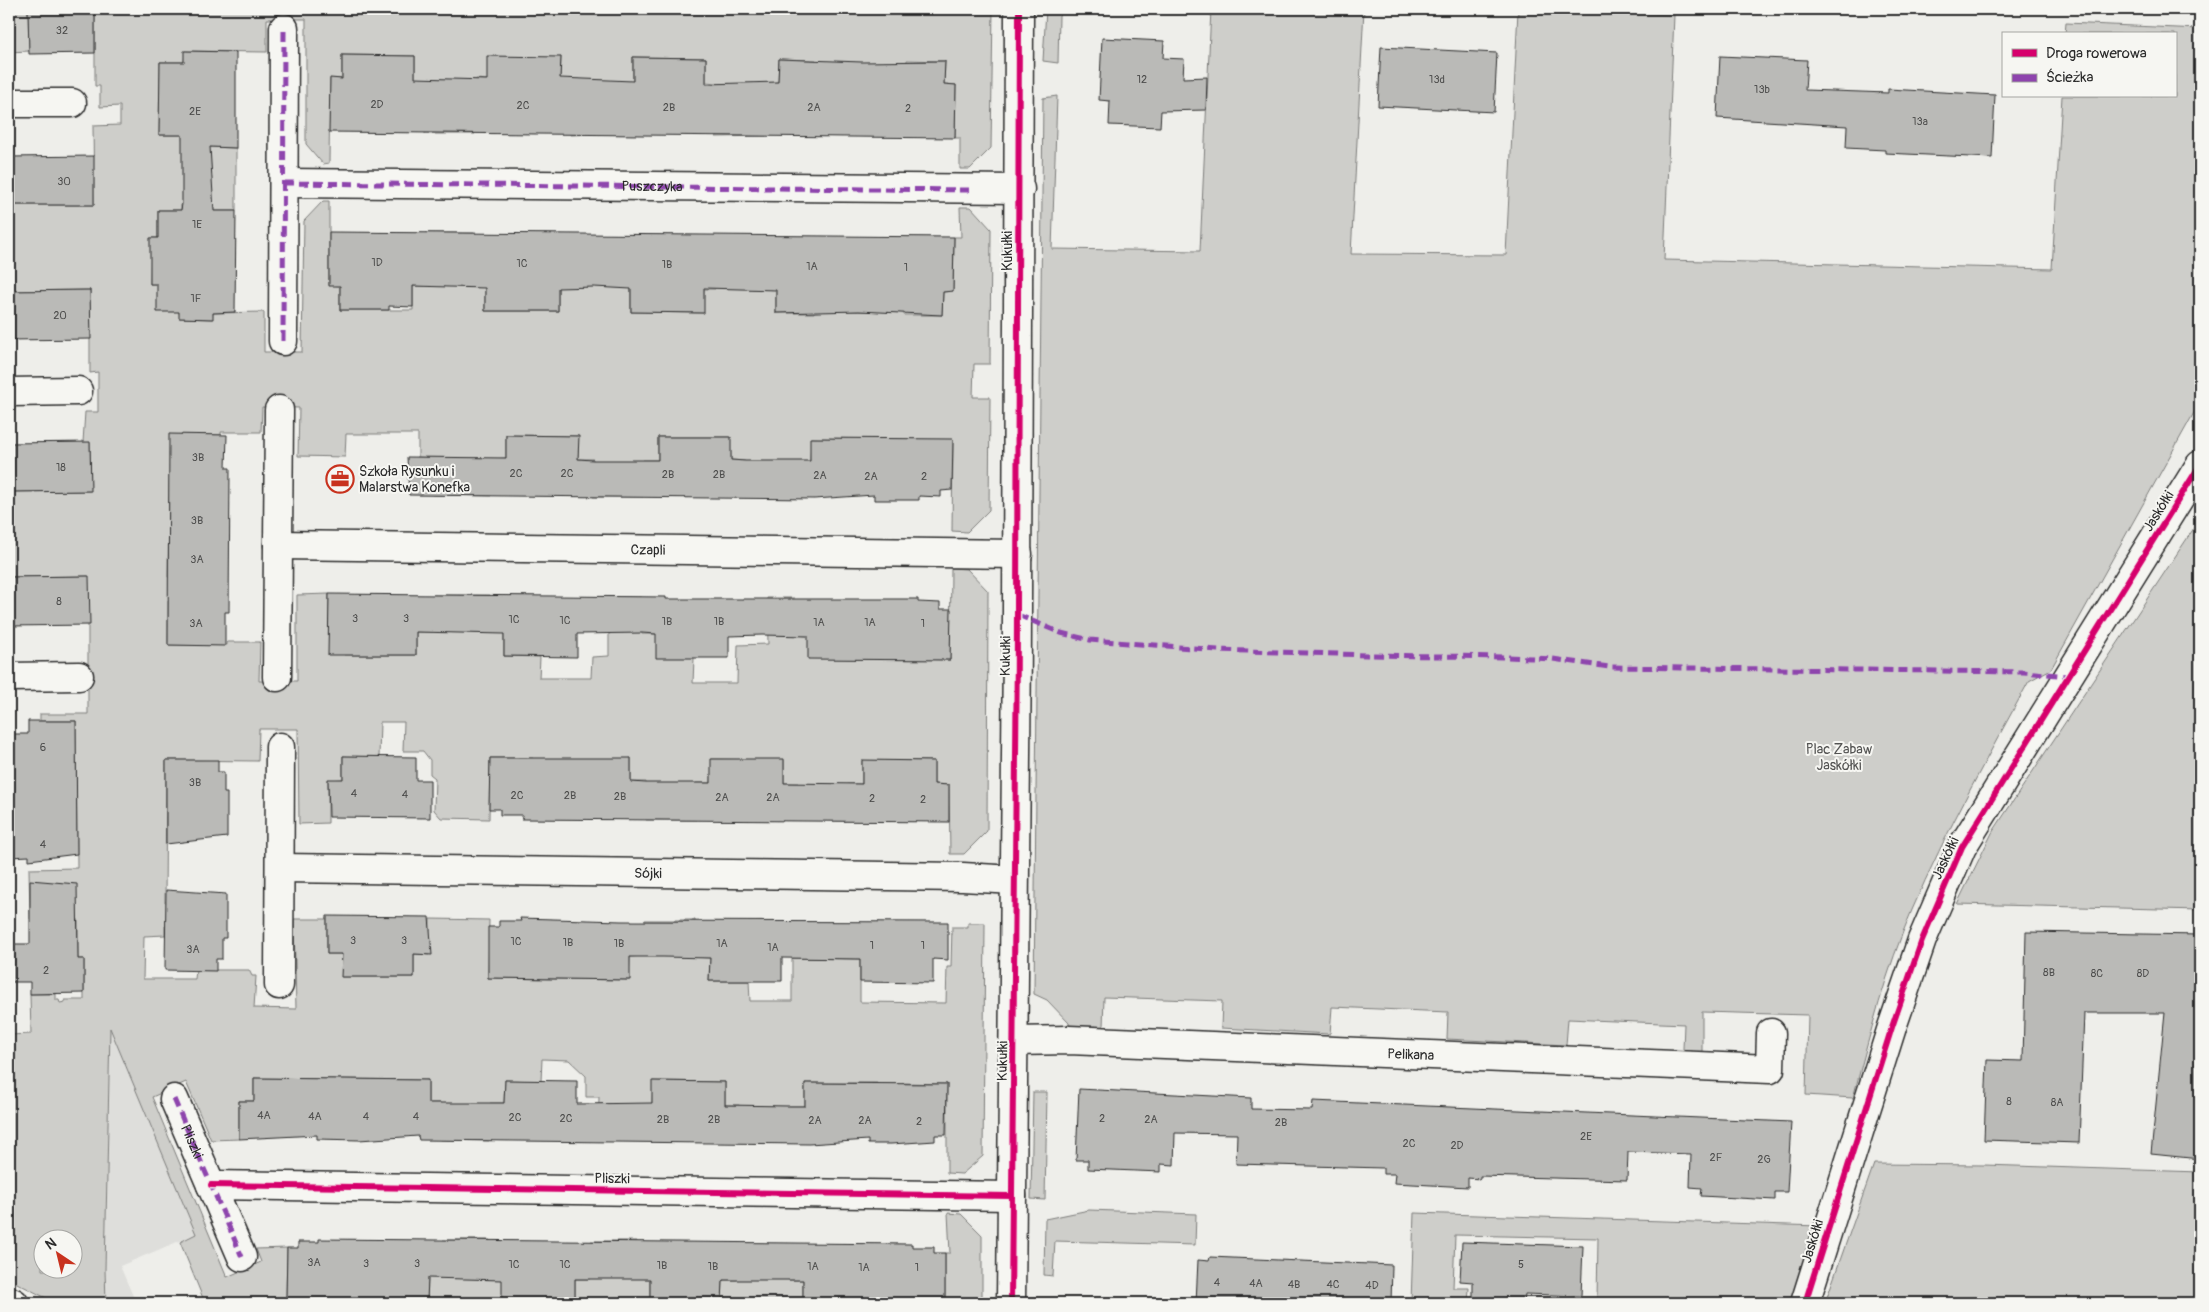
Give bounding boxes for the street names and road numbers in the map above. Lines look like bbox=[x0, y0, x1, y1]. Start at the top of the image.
street label: Puszczyka bbox=[621, 178, 683, 195]
street label: Kukułki bbox=[999, 230, 1016, 271]
street label: Jaskółki bbox=[2139, 487, 2178, 535]
street label: Czapli bbox=[630, 541, 666, 559]
street label: Kukułki bbox=[997, 635, 1014, 676]
street label: Jaskółki bbox=[1928, 834, 1963, 882]
street label: Sójki bbox=[634, 865, 662, 882]
street label: Kukułki bbox=[994, 1040, 1011, 1081]
street label: Pelikana bbox=[1387, 1045, 1434, 1064]
street label: Pliszki bbox=[177, 1122, 207, 1162]
street label: Pliszki bbox=[594, 1170, 630, 1187]
street label: Jaskółki bbox=[1798, 1217, 1827, 1265]

